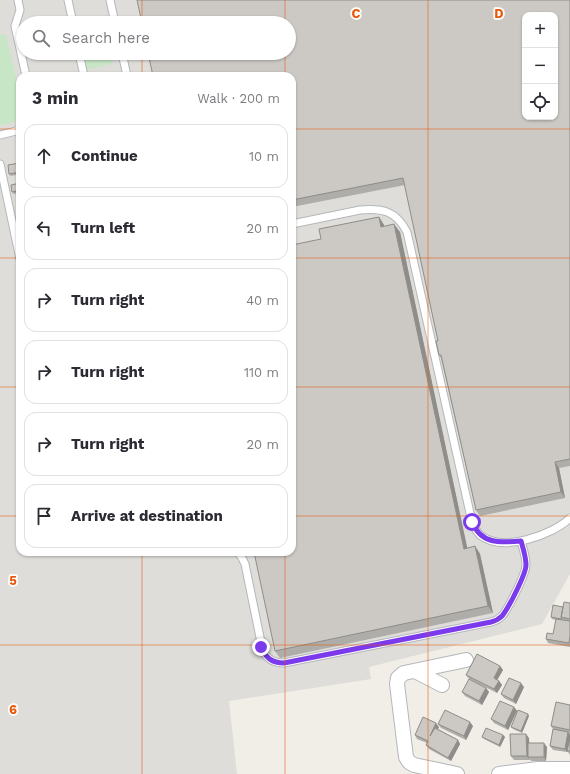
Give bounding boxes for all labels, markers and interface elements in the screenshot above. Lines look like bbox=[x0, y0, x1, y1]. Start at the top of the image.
text: C bbox=[352, 6, 361, 21]
text: D bbox=[494, 6, 504, 21]
map controls bbox=[522, 12, 558, 120]
button: + bbox=[522, 12, 558, 48]
search box bbox=[16, 16, 296, 60]
icon: search bbox=[30, 27, 52, 49]
text: Search here bbox=[62, 29, 150, 47]
button: − bbox=[522, 48, 558, 84]
button: locate bbox=[522, 84, 558, 120]
text: 3 min bbox=[32, 88, 78, 108]
text: Walk · 200 m bbox=[197, 91, 280, 106]
icon: ahead bbox=[33, 145, 55, 167]
text: Continue bbox=[71, 147, 138, 165]
text: 10 m bbox=[249, 149, 279, 164]
icon: left bbox=[33, 217, 55, 239]
text: Turn left bbox=[71, 219, 135, 237]
text: 20 m bbox=[247, 221, 279, 236]
icon: right bbox=[33, 289, 55, 311]
text: Turn right bbox=[71, 291, 144, 309]
text: 40 m bbox=[246, 293, 279, 308]
icon: right bbox=[33, 361, 55, 383]
text: Turn right bbox=[71, 363, 144, 381]
text: 110 m bbox=[244, 365, 279, 380]
icon: right bbox=[33, 433, 55, 455]
text: Turn right bbox=[71, 435, 144, 453]
text: 20 m bbox=[247, 437, 279, 452]
icon: arrive bbox=[33, 505, 55, 527]
text: Arrive at destination bbox=[71, 507, 223, 525]
route start bbox=[463, 513, 481, 531]
text: 5 bbox=[9, 573, 17, 588]
route end bbox=[252, 638, 270, 656]
text: 6 bbox=[9, 702, 17, 717]

